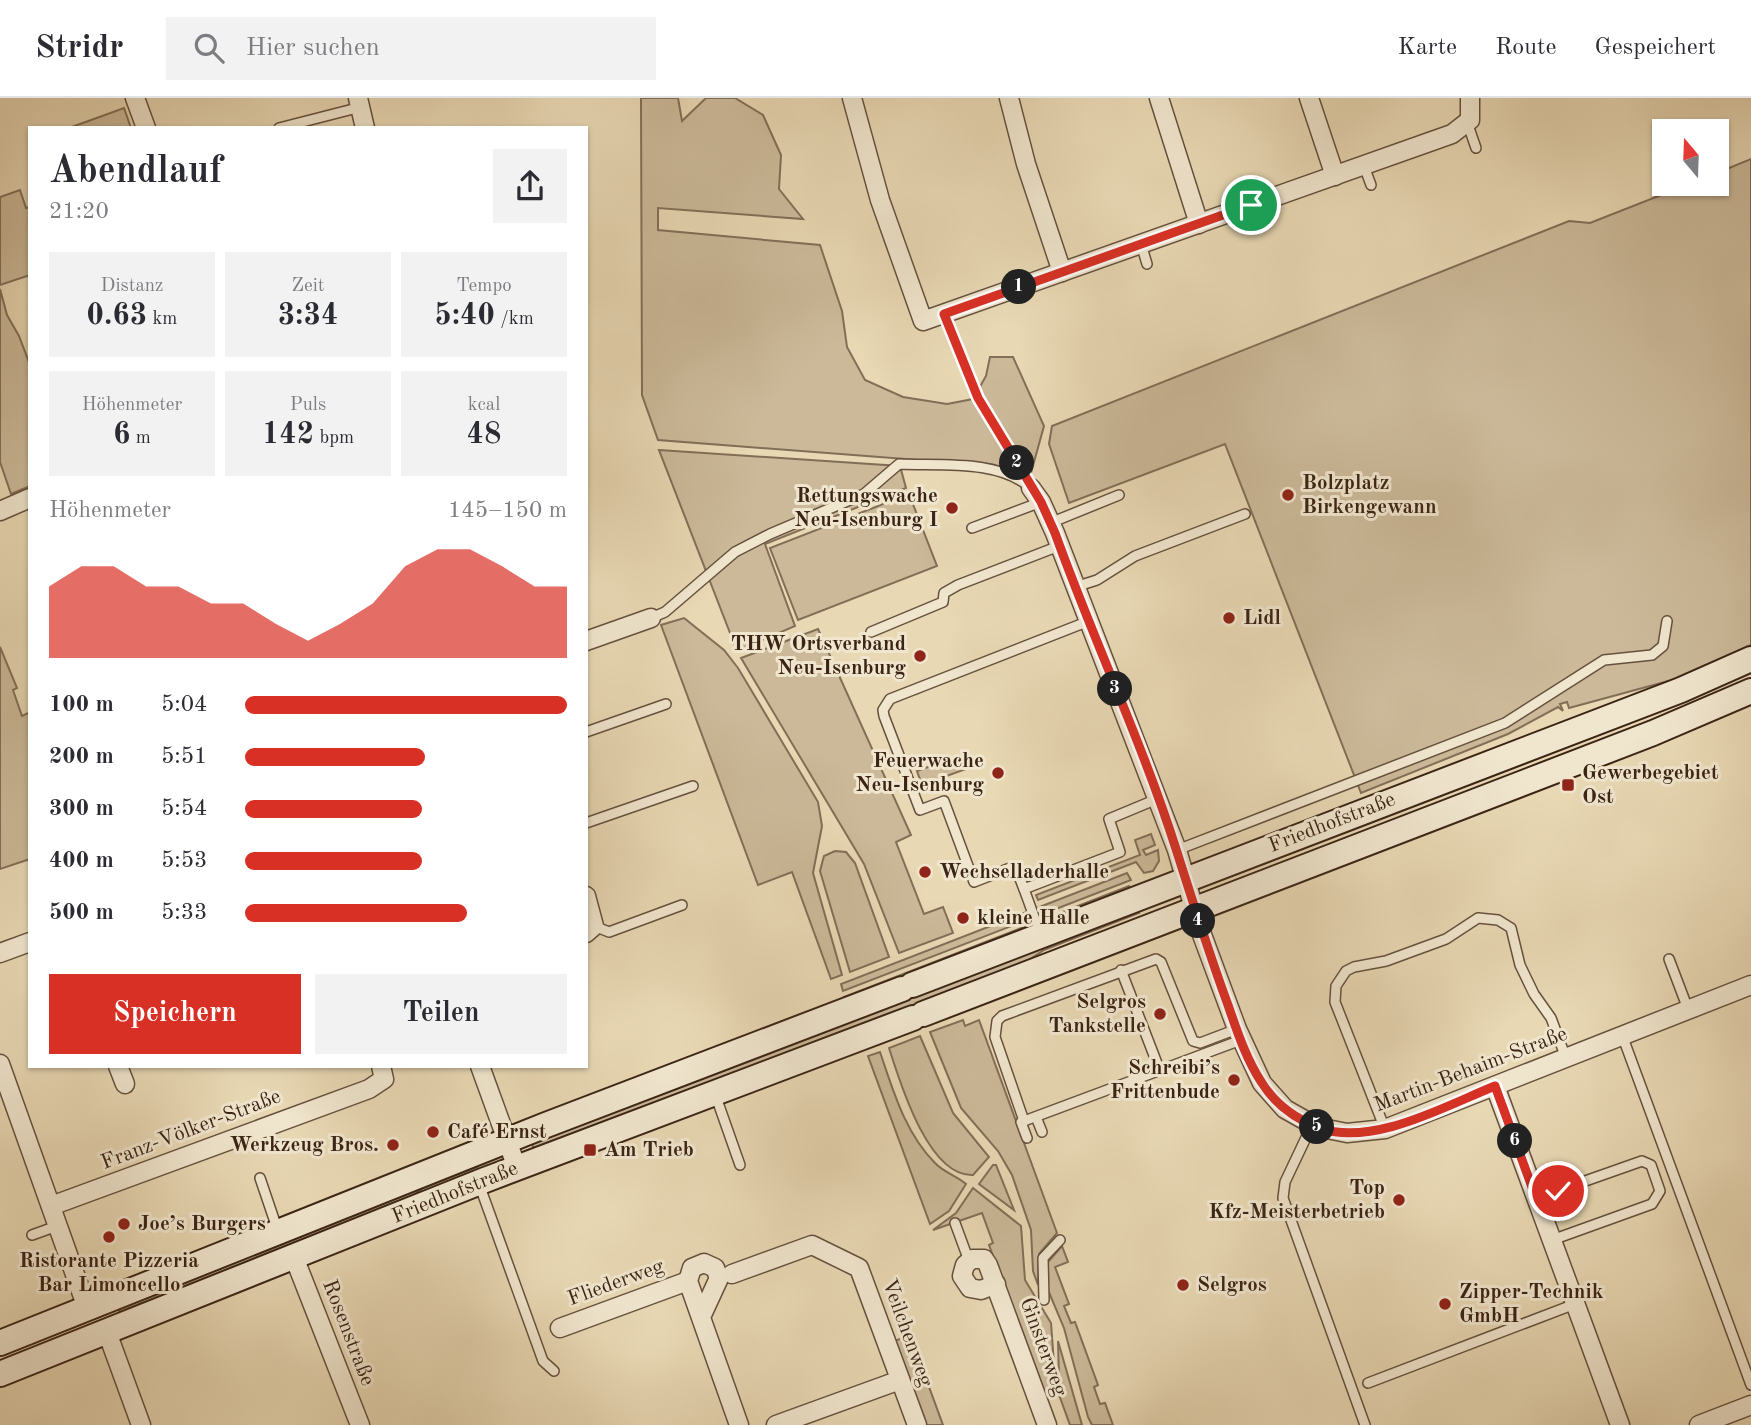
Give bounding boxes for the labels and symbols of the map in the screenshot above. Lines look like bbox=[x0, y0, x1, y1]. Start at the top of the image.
north arrow bbox=[1652, 119, 1729, 196]
pin bbox=[1221, 175, 1281, 235]
pin: 1 bbox=[1002, 270, 1036, 304]
pin: 2 bbox=[1000, 446, 1034, 480]
place label: Bolzplatz Birkengewann bbox=[1302, 473, 1437, 518]
place label: Rettungswache Neu-Isenburg I bbox=[794, 486, 938, 531]
marker: Bolzplatz Birkengewann bbox=[1280, 487, 1296, 503]
marker: Rettungswache Neu-Isenburg I bbox=[944, 500, 960, 516]
place label: Lidl bbox=[1243, 608, 1281, 629]
marker: Lidl bbox=[1221, 610, 1237, 626]
place label: THW Ortsverband Neu-Isenburg bbox=[731, 634, 906, 679]
marker: THW Ortsverband Neu-Isenburg bbox=[912, 648, 928, 664]
pin: 3 bbox=[1098, 672, 1132, 706]
place label: Feuerwache Neu-Isenburg bbox=[855, 751, 984, 796]
place label: Gewerbegebiet Ost bbox=[1582, 763, 1719, 808]
marker: Feuerwache Neu-Isenburg bbox=[990, 765, 1006, 781]
marker: Gewerbegebiet Ost bbox=[1560, 777, 1576, 793]
street label: Friedhofstraße bbox=[1266, 789, 1398, 857]
place label: Wechselladerhalle bbox=[939, 862, 1109, 883]
marker: Wechselladerhalle bbox=[917, 864, 933, 880]
pin: 4 bbox=[1180, 904, 1216, 938]
place label: kleine Halle bbox=[977, 908, 1090, 929]
marker: kleine Halle bbox=[955, 910, 971, 926]
place label: Selgros Tankstelle bbox=[1049, 992, 1146, 1037]
marker: Selgros Tankstelle bbox=[1152, 1006, 1168, 1022]
street label: Martin-Behaim-Straße bbox=[1372, 1023, 1570, 1117]
place label: Schreibi’s Frittenbude bbox=[1110, 1058, 1220, 1103]
marker: Schreibi’s Frittenbude bbox=[1226, 1072, 1242, 1088]
street label: Franz-Völker-Straße bbox=[98, 1086, 284, 1174]
pin: 5 bbox=[1300, 1110, 1334, 1144]
place label: Café Ernst bbox=[447, 1122, 547, 1143]
marker: Café Ernst bbox=[425, 1124, 441, 1140]
pin: 6 bbox=[1498, 1124, 1532, 1158]
place label: Werkzeug Bros. bbox=[229, 1135, 379, 1156]
marker: Werkzeug Bros. bbox=[385, 1137, 401, 1153]
place label: Am Trieb bbox=[604, 1140, 694, 1161]
marker: Am Trieb bbox=[582, 1142, 598, 1158]
street label: Friedhofstraße bbox=[389, 1158, 521, 1228]
pin bbox=[1528, 1161, 1588, 1221]
place label: Top Kfz-Meisterbetrieb bbox=[1209, 1178, 1385, 1223]
marker: Top Kfz-Meisterbetrieb bbox=[1391, 1192, 1407, 1208]
place label: Joe’s Burgers bbox=[138, 1214, 266, 1235]
marker: Joe’s Burgers bbox=[116, 1216, 132, 1232]
marker: Ristorante Pizzeria Bar Limoncello bbox=[101, 1229, 117, 1245]
place label: Ristorante Pizzeria Bar Limoncello bbox=[19, 1251, 199, 1296]
street label: Fliederweg bbox=[565, 1256, 668, 1310]
place label: Selgros bbox=[1197, 1275, 1267, 1296]
street label: Veilchenweg bbox=[878, 1276, 936, 1390]
street label: Rosenstraße bbox=[318, 1277, 378, 1389]
marker: Selgros bbox=[1175, 1277, 1191, 1293]
place label: Zipper-Technik GmbH bbox=[1459, 1282, 1604, 1327]
street label: Ginsterweg bbox=[1015, 1295, 1071, 1400]
marker: Zipper-Technik GmbH bbox=[1437, 1296, 1453, 1312]

